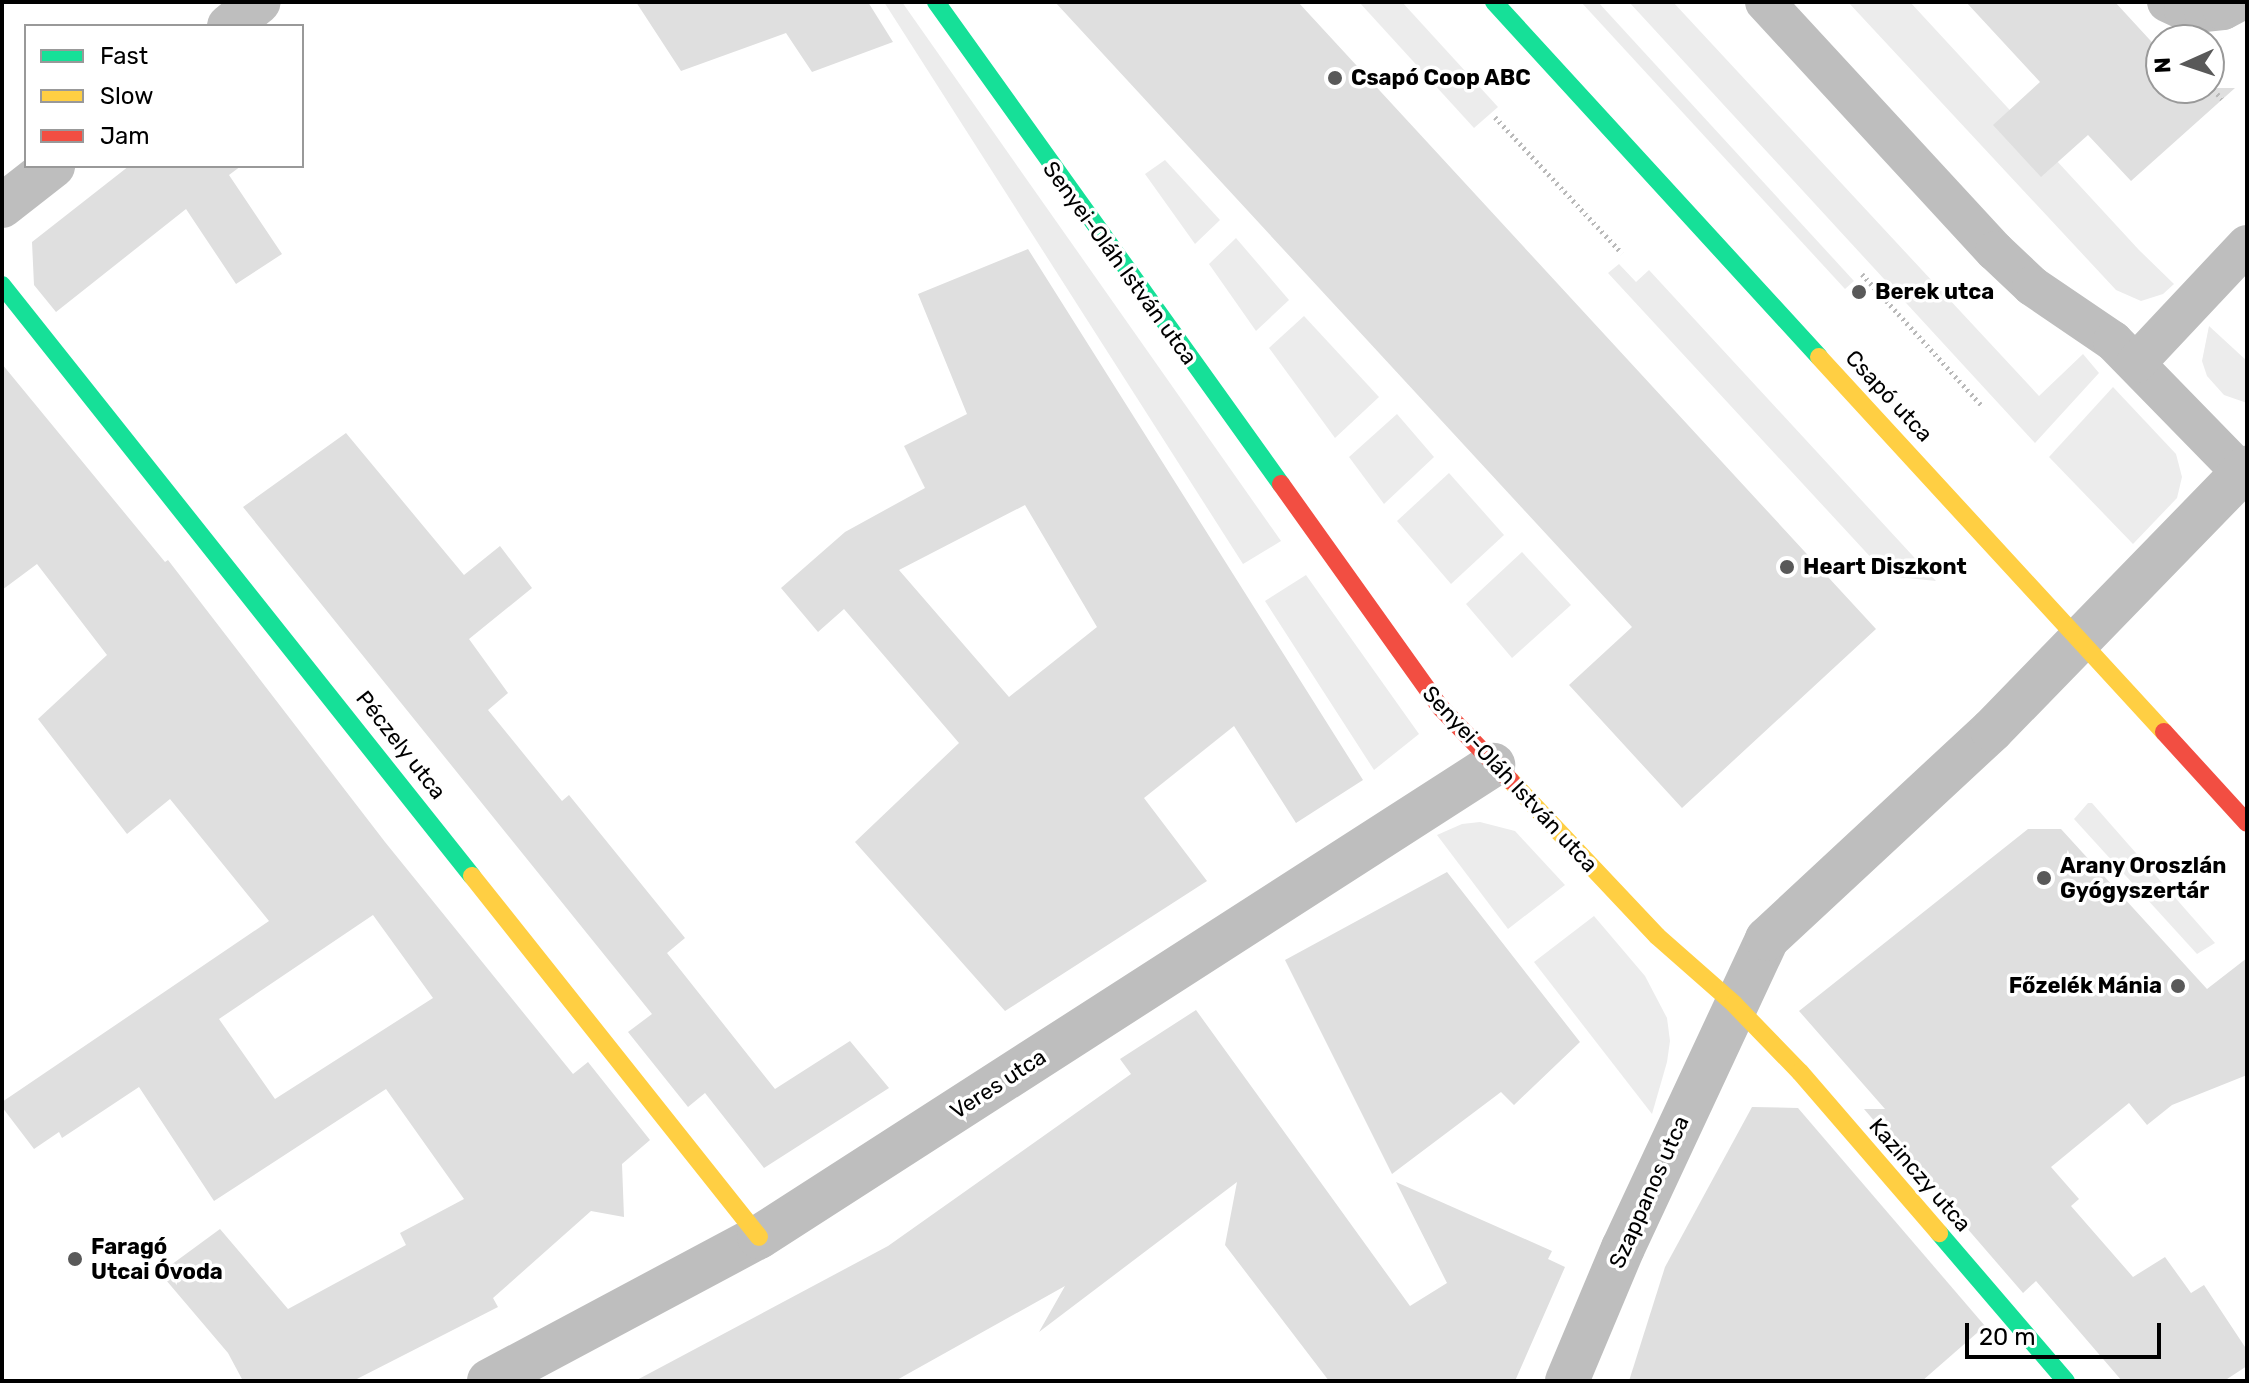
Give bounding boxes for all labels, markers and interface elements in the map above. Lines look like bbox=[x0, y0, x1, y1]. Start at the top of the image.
legend bbox=[24, 24, 304, 168]
north arrow bbox=[2145, 24, 2225, 104]
text: Fast bbox=[100, 42, 148, 70]
text: N bbox=[2149, 57, 2176, 74]
place label: Csapó Coop ABC bbox=[1351, 65, 1531, 91]
marker: Csapó Coop ABC bbox=[1326, 69, 1344, 87]
text: Slow bbox=[100, 82, 153, 110]
text: Jam bbox=[100, 122, 150, 150]
street label: Senyei-Oláh István utca bbox=[1037, 156, 1203, 370]
place label: Berek utca bbox=[1875, 279, 1994, 305]
marker: Berek utca bbox=[1850, 283, 1868, 301]
street label: Csapó utca bbox=[1840, 345, 1938, 447]
place label: Heart Diszkont bbox=[1803, 554, 1967, 580]
marker: Heart Diszkont bbox=[1778, 558, 1796, 576]
street label: Senyei-Oláh István utca bbox=[1417, 680, 1603, 878]
street label: Péczely utca bbox=[350, 685, 452, 805]
place label: Arany Oroszlán Gyógyszertár bbox=[2060, 852, 2227, 904]
marker: Arany Oroszlán Gyógyszertár bbox=[2035, 869, 2053, 887]
place label: Főzelék Mánia bbox=[2009, 973, 2162, 999]
marker: Főzelék Mánia bbox=[2169, 977, 2187, 995]
street label: Veres utca bbox=[945, 1043, 1051, 1125]
street label: Szappanos utca bbox=[1604, 1112, 1694, 1272]
street label: Kazinczy utca bbox=[1863, 1113, 1977, 1237]
place label: Faragó Utcai Óvoda bbox=[91, 1233, 223, 1284]
marker: Faragó Utcai Óvoda bbox=[66, 1250, 84, 1268]
scale bar bbox=[1969, 1307, 2165, 1357]
text: 20 m bbox=[1979, 1323, 2036, 1351]

